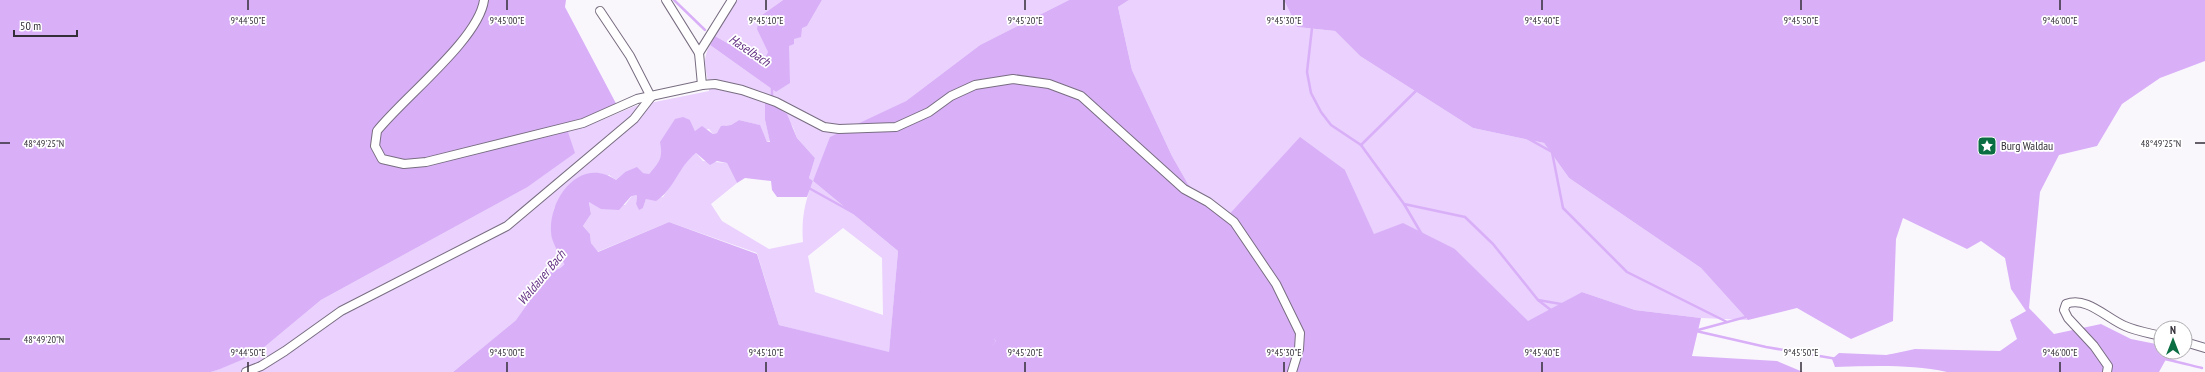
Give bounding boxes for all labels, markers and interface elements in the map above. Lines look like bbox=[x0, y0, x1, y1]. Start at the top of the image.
scale bar bbox=[14, 12, 77, 38]
text: 9°44'50"E bbox=[231, 14, 265, 27]
text: 9°45'00"E bbox=[490, 14, 524, 27]
text: 9°45'10"E bbox=[749, 14, 783, 27]
text: 9°45'20"E bbox=[1008, 14, 1042, 27]
text: 9°45'30"E bbox=[1267, 14, 1301, 27]
text: 9°45'40"E bbox=[1525, 14, 1559, 27]
text: 9°45'50"E bbox=[1784, 14, 1818, 27]
text: 9°46'00"E bbox=[2043, 14, 2077, 27]
text: 50 m bbox=[20, 18, 41, 33]
water label: Haselbach bbox=[726, 30, 775, 71]
place icon: Burg Waldau bbox=[1976, 135, 1998, 157]
text: 48°49'25"N bbox=[24, 137, 64, 150]
text: 48°49'25"N bbox=[2141, 137, 2181, 150]
place label: Burg Waldau bbox=[2001, 138, 2053, 153]
water label: Waldauer Bach bbox=[514, 245, 570, 308]
north arrow bbox=[2153, 320, 2193, 360]
text: N bbox=[2170, 323, 2176, 337]
text: 48°49'20"N bbox=[24, 333, 64, 346]
text: 9°44'50"E bbox=[231, 346, 265, 359]
text: 9°45'00"E bbox=[490, 346, 524, 359]
text: 9°45'10"E bbox=[749, 346, 783, 359]
text: 9°45'20"E bbox=[1008, 346, 1042, 359]
text: 9°45'30"E bbox=[1267, 346, 1301, 359]
text: 9°45'40"E bbox=[1525, 346, 1559, 359]
text: 9°45'50"E bbox=[1784, 346, 1818, 359]
text: 9°46'00"E bbox=[2043, 346, 2077, 359]

